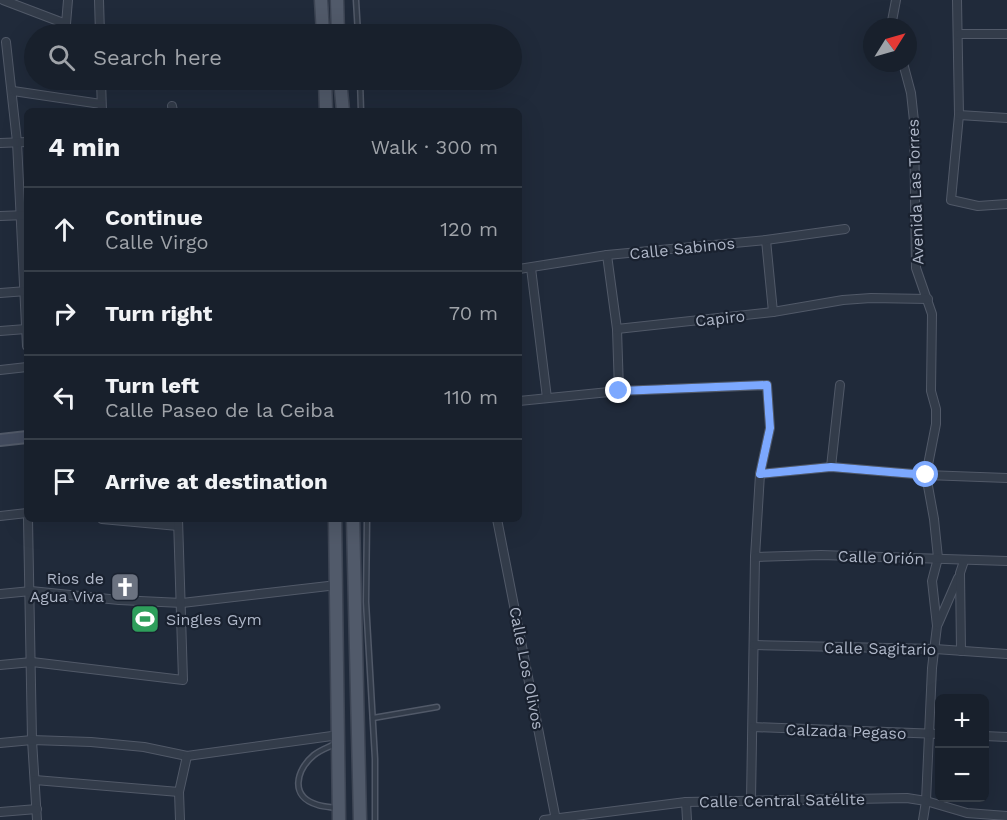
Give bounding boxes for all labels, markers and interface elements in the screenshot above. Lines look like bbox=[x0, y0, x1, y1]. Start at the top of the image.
north arrow bbox=[863, 18, 917, 72]
search box bbox=[24, 24, 522, 90]
icon: search bbox=[45, 41, 78, 74]
text: Search here bbox=[93, 45, 222, 70]
street label: Avenida Las Torres bbox=[903, 119, 928, 265]
text: 4 min bbox=[48, 132, 120, 162]
text: Walk · 300 m bbox=[371, 135, 498, 159]
text: Continue bbox=[105, 205, 203, 230]
icon: ahead bbox=[48, 213, 81, 246]
text: 120 m bbox=[440, 217, 498, 241]
text: Calle Virgo bbox=[105, 230, 209, 254]
street label: Calle Sabinos bbox=[628, 234, 736, 263]
icon: right bbox=[48, 297, 81, 330]
text: Turn right bbox=[105, 301, 212, 326]
text: 70 m bbox=[449, 301, 498, 325]
street label: Capiro bbox=[694, 306, 746, 331]
text: Turn left bbox=[105, 373, 199, 398]
route end bbox=[605, 377, 631, 403]
icon: left bbox=[48, 381, 81, 414]
text: 110 m bbox=[444, 385, 498, 409]
text: Calle Paseo de la Ceiba bbox=[105, 398, 334, 422]
route start bbox=[912, 461, 938, 487]
icon: arrive bbox=[48, 465, 81, 498]
text: Arrive at destination bbox=[105, 469, 328, 494]
street label: Calle Orión bbox=[837, 546, 925, 569]
place label: Rios de Agua Viva bbox=[30, 569, 104, 606]
church icon: Rios de Agua Viva bbox=[109, 571, 141, 603]
sports icon: Singles Gym bbox=[129, 603, 161, 635]
street label: Calle Los Olivos bbox=[505, 605, 548, 731]
place label: Singles Gym bbox=[166, 610, 262, 629]
street label: Calle Sagitario bbox=[824, 638, 936, 659]
map controls bbox=[935, 694, 989, 802]
button: + bbox=[935, 694, 989, 748]
street label: Calzada Pegaso bbox=[785, 720, 907, 743]
button: − bbox=[935, 748, 989, 802]
street label: Calle Central Satélite bbox=[699, 790, 865, 811]

